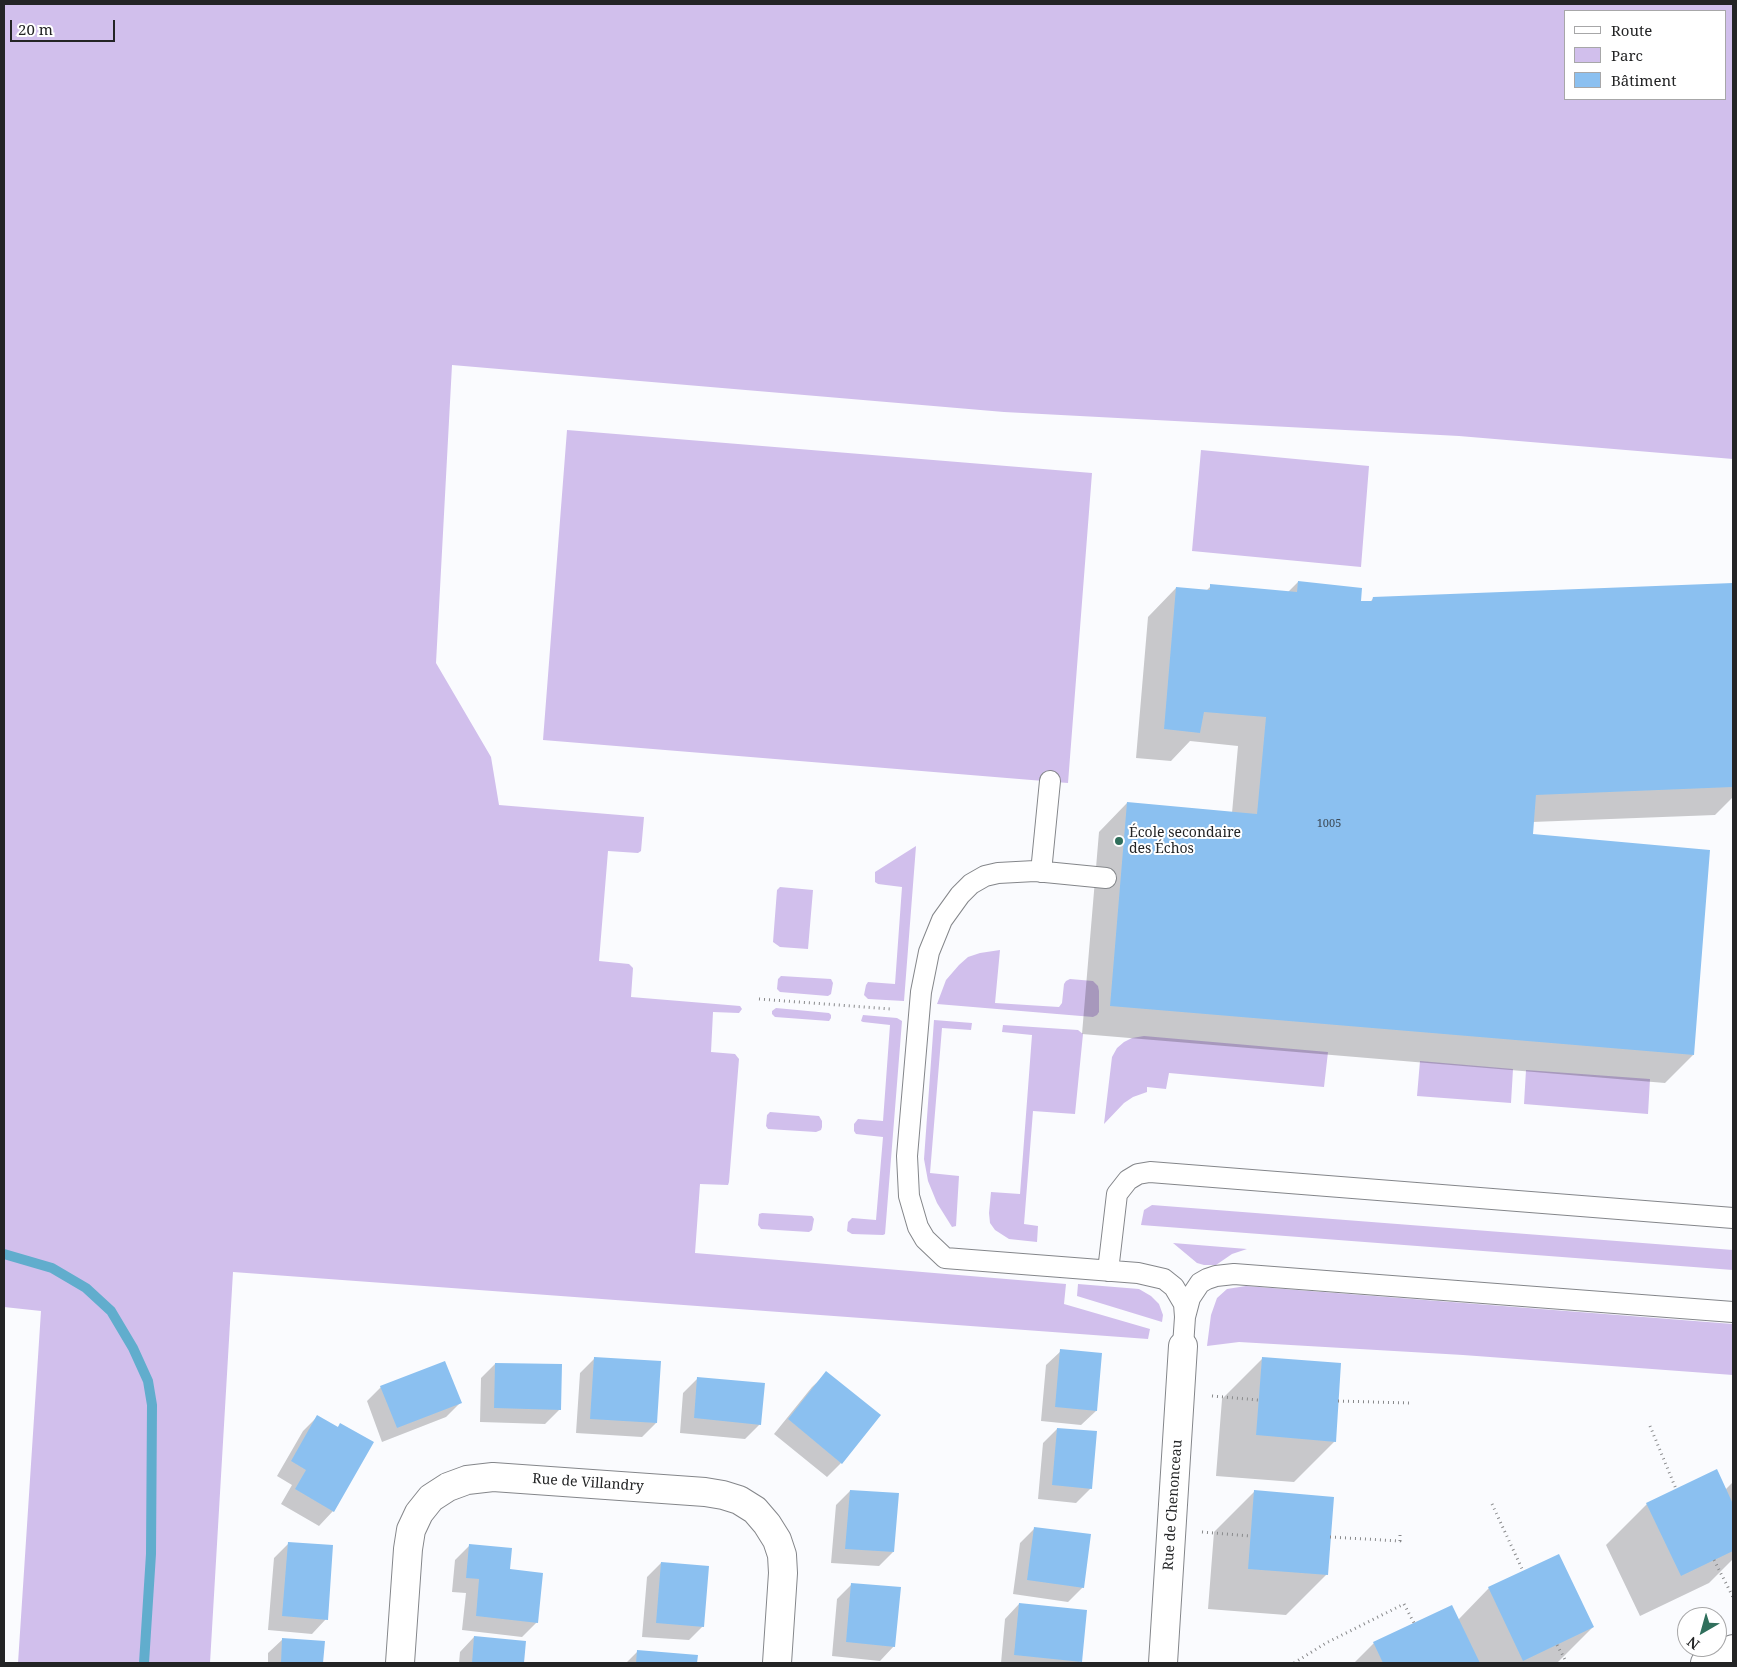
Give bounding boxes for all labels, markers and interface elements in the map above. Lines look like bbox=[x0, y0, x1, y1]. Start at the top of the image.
scale bar bbox=[12, 10, 118, 42]
legend bbox=[1564, 10, 1727, 100]
text: 20 m bbox=[18, 19, 53, 39]
text: Route bbox=[1611, 20, 1652, 40]
text: Parc bbox=[1611, 45, 1643, 65]
text: Bâtiment bbox=[1611, 70, 1677, 90]
house number: 1005 bbox=[1317, 817, 1341, 831]
place label: École secondaire des Échos bbox=[1129, 825, 1241, 858]
marker: École secondaire des Échos bbox=[1113, 835, 1125, 847]
street label: Rue de Chenonceau bbox=[1160, 1439, 1186, 1571]
street label: Rue de Villandry bbox=[532, 1471, 644, 1495]
north arrow bbox=[1677, 1607, 1727, 1657]
text: N bbox=[1683, 1633, 1703, 1654]

